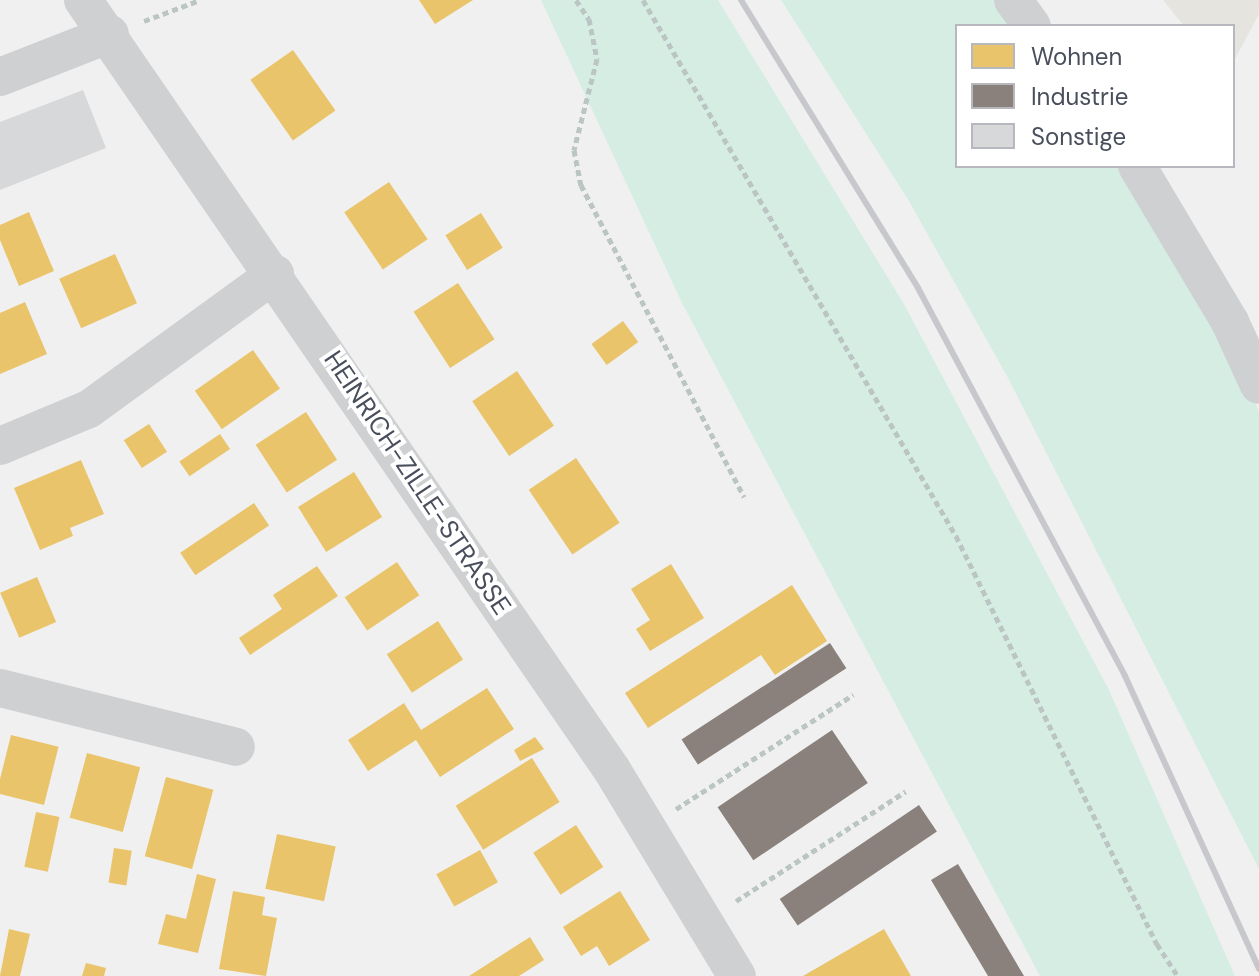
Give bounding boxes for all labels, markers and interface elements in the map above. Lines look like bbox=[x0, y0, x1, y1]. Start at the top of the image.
legend bbox=[955, 24, 1235, 168]
text: Wohnen bbox=[1031, 41, 1122, 72]
text: Industrie bbox=[1031, 81, 1128, 112]
text: Sonstige bbox=[1031, 121, 1126, 152]
street label: HEINRICH-ZILLE-STRASSE bbox=[317, 345, 517, 621]

